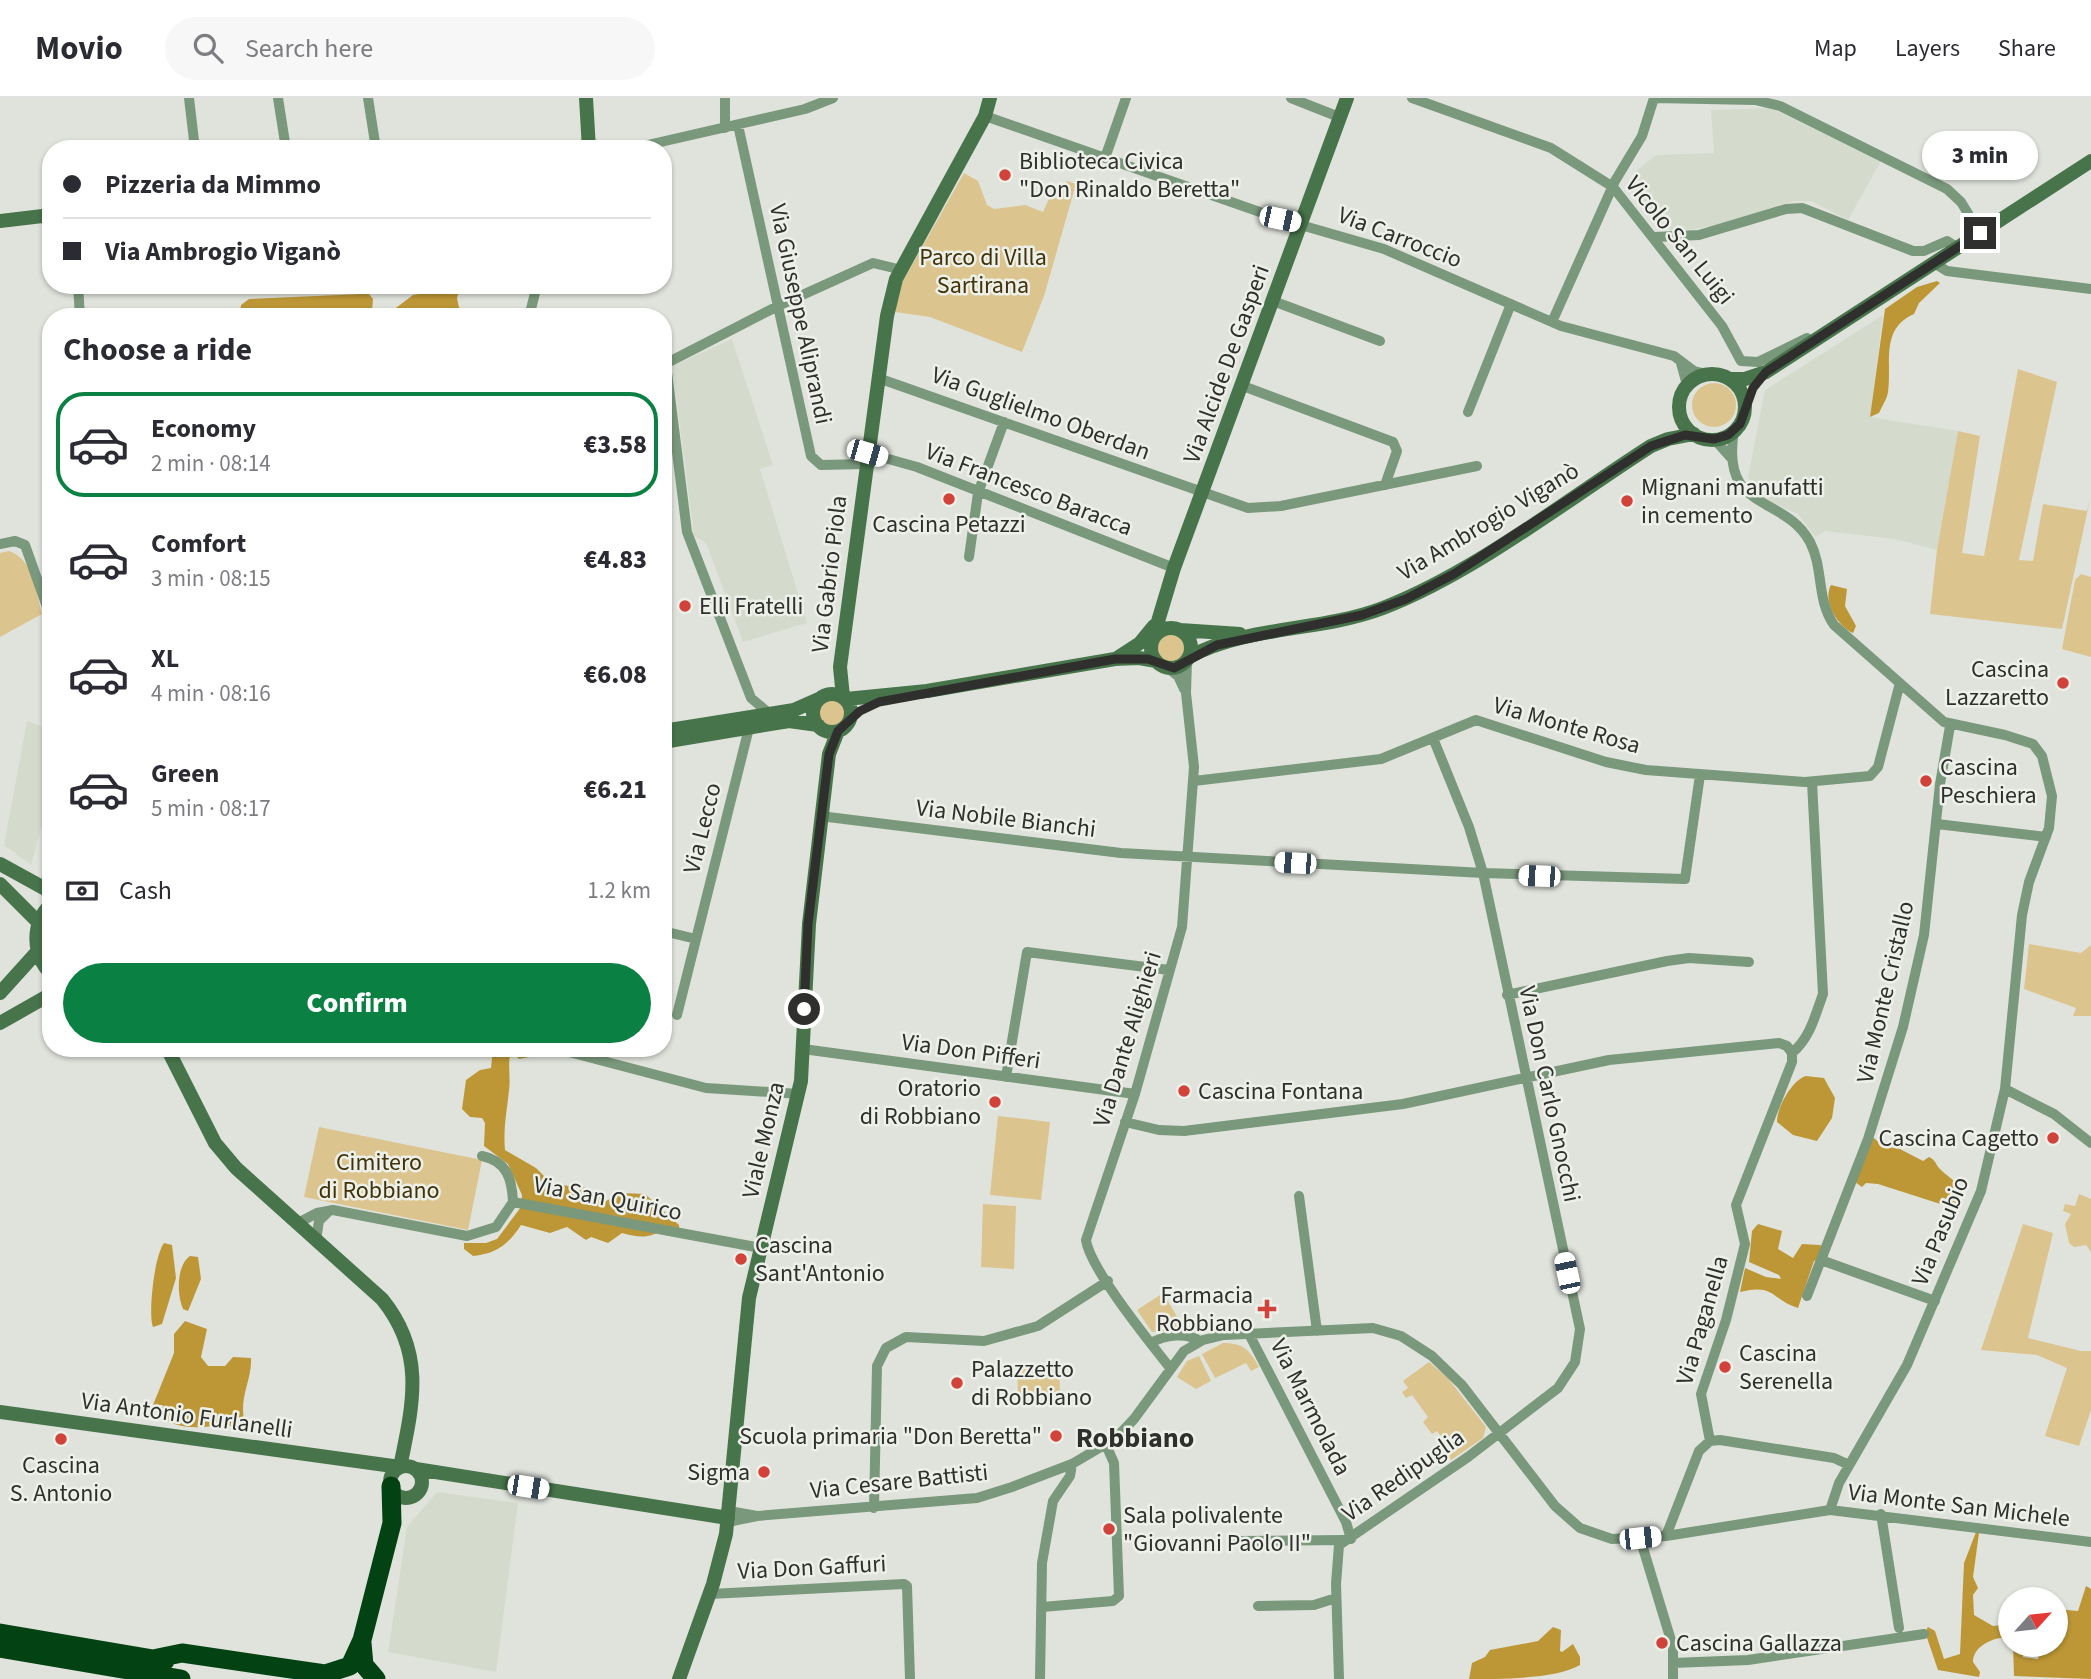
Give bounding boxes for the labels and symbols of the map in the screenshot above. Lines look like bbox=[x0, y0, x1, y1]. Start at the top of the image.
callout: 3 min bbox=[1922, 131, 2038, 180]
place label: Biblioteca Civica "Don Rinaldo Beretta" bbox=[1019, 144, 1240, 207]
marker: Biblioteca Civica "Don Rinaldo Beretta" bbox=[997, 167, 1013, 183]
street label: Vicolo San Luigi bbox=[1617, 168, 1743, 312]
street label: Via Carroccio bbox=[1333, 198, 1467, 277]
street label: Via Giuseppe Aliprandi bbox=[760, 201, 841, 428]
car bbox=[1258, 204, 1303, 234]
route end bbox=[1964, 217, 1996, 249]
park label: Parco di Villa Sartirana bbox=[919, 240, 1047, 303]
street label: Via Alcide De Gasperi bbox=[1174, 260, 1279, 468]
street label: Via Guglielmo Oberdan bbox=[926, 358, 1155, 469]
street label: Via Francesco Baracca bbox=[920, 434, 1138, 545]
car bbox=[844, 437, 891, 469]
street label: Via Ambrogio Viganò bbox=[1391, 453, 1586, 590]
place label: Mignani manufatti in cemento bbox=[1641, 470, 1824, 533]
marker: Cascina Petazzi bbox=[941, 491, 957, 507]
street label: Via Gabrio Piola bbox=[802, 493, 856, 655]
marker: Mignani manufatti in cemento bbox=[1619, 493, 1635, 509]
place label: Cascina Petazzi bbox=[872, 507, 1026, 542]
place label: Elli Fratelli bbox=[699, 589, 803, 624]
marker: Elli Fratelli bbox=[677, 598, 693, 614]
place label: Cascina Lazzaretto bbox=[1945, 652, 2049, 715]
marker: Cascina Lazzaretto bbox=[2055, 675, 2071, 691]
street label: Via Monte Rosa bbox=[1489, 688, 1645, 763]
place label: Cascina Peschiera bbox=[1940, 750, 2037, 813]
marker: Cascina Peschiera bbox=[1918, 773, 1934, 789]
street label: Via Lecco bbox=[674, 779, 731, 877]
street label: Via Nobile Bianchi bbox=[914, 790, 1098, 847]
car bbox=[1274, 851, 1317, 875]
car bbox=[1518, 865, 1561, 887]
street label: Via Monte Cristallo bbox=[1848, 898, 1923, 1087]
street label: Via Dante Alighieri bbox=[1084, 947, 1171, 1131]
street label: Via Don Carlo Gnocchi bbox=[1510, 983, 1590, 1205]
route start bbox=[788, 993, 820, 1025]
street label: Via Don Pifferi bbox=[899, 1024, 1043, 1079]
place label: Oratorio di Robbiano bbox=[860, 1071, 981, 1134]
place label: Cascina Fontana bbox=[1198, 1074, 1363, 1109]
street label: Viale Monza bbox=[733, 1078, 794, 1202]
marker: Cascina Fontana bbox=[1176, 1083, 1192, 1099]
marker: Oratorio di Robbiano bbox=[987, 1094, 1003, 1110]
place label: Cascina Cagetto bbox=[1879, 1121, 2039, 1156]
marker: Cascina Cagetto bbox=[2045, 1130, 2061, 1146]
park label: Cimitero di Robbiano bbox=[318, 1145, 440, 1208]
street label: Via San Quirico bbox=[531, 1167, 685, 1230]
street label: Via Pasubio bbox=[1903, 1171, 1978, 1291]
place label: Cascina Sant'Antonio bbox=[755, 1228, 885, 1291]
car bbox=[1553, 1250, 1582, 1296]
marker: Cascina Sant'Antonio bbox=[733, 1251, 749, 1267]
street label: Via Paganella bbox=[1667, 1251, 1738, 1389]
place label: Farmacia Robbiano bbox=[1156, 1278, 1253, 1341]
marker: Farmacia Robbiano bbox=[1259, 1301, 1275, 1317]
street label: Via Marmolada bbox=[1261, 1333, 1360, 1482]
place label: Cascina Serenella bbox=[1739, 1336, 1833, 1399]
place label: Palazzetto di Robbiano bbox=[971, 1352, 1092, 1415]
marker: Cascina Serenella bbox=[1717, 1359, 1733, 1375]
marker: Palazzetto di Robbiano bbox=[949, 1375, 965, 1391]
street label: Via Antonio Furlanelli bbox=[79, 1383, 295, 1448]
district label: Robbiano bbox=[1076, 1418, 1194, 1458]
place label: Scuola primaria "Don Beretta" bbox=[739, 1419, 1042, 1454]
street label: Via Redipuglia bbox=[1335, 1420, 1472, 1531]
marker: Scuola primaria "Don Beretta" bbox=[1048, 1428, 1064, 1444]
marker: Cascina S. Antonio bbox=[53, 1431, 69, 1447]
place label: Cascina S. Antonio bbox=[10, 1448, 112, 1511]
place label: Sigma bbox=[687, 1455, 750, 1490]
street label: Via Cesare Battisti bbox=[808, 1455, 990, 1508]
marker: Sigma bbox=[756, 1464, 772, 1480]
car bbox=[506, 1473, 551, 1501]
street label: Via Monte San Michele bbox=[1846, 1475, 2072, 1536]
place label: Sala polivalente "Giovanni Paolo II" bbox=[1123, 1498, 1311, 1561]
marker: Sala polivalente "Giovanni Paolo II" bbox=[1101, 1521, 1117, 1537]
car bbox=[1619, 1525, 1662, 1551]
street label: Via Don Gaffuri bbox=[737, 1546, 887, 1589]
north arrow bbox=[1998, 1587, 2068, 1657]
place label: Cascina Gallazza bbox=[1676, 1626, 1842, 1661]
marker: Cascina Gallazza bbox=[1654, 1635, 1670, 1651]

